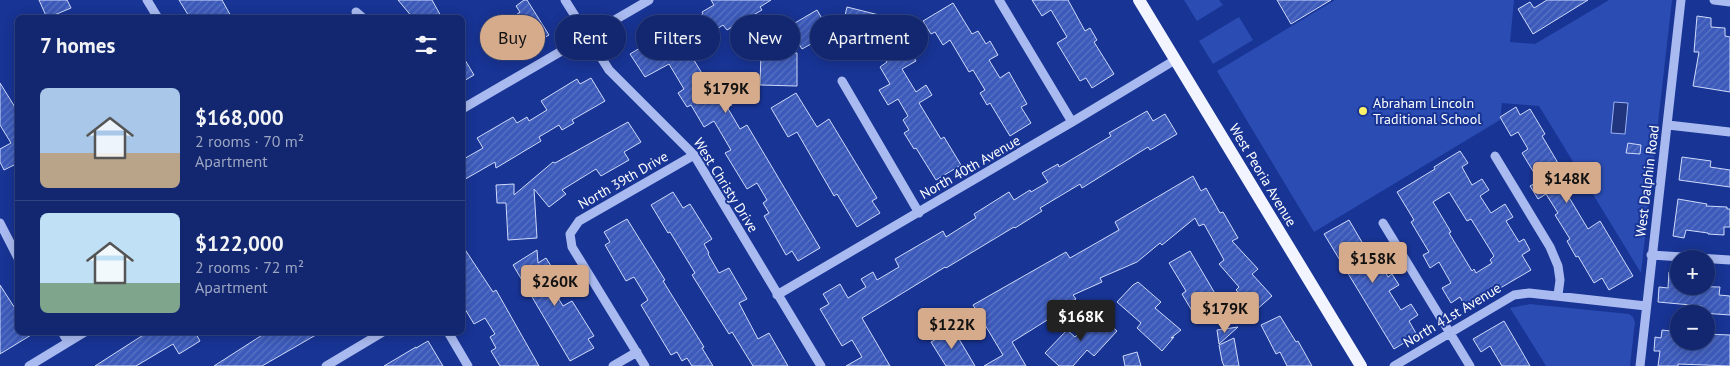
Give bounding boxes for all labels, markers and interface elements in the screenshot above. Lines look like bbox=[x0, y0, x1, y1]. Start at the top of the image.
chip: Buy bbox=[480, 15, 545, 60]
chip: Rent bbox=[555, 15, 626, 60]
chip: Filters bbox=[636, 15, 720, 60]
chip: New bbox=[730, 15, 800, 60]
chip: Apartment bbox=[810, 15, 928, 60]
icon: filters bbox=[412, 31, 440, 59]
text: 7 homes bbox=[40, 32, 115, 59]
pin: $179K bbox=[691, 72, 761, 114]
text: $179K bbox=[703, 78, 749, 98]
place label: Abraham Lincoln Traditional School bbox=[1373, 94, 1481, 128]
text: $168,000 bbox=[195, 104, 284, 131]
marker: Abraham Lincoln Traditional School bbox=[1357, 105, 1369, 117]
icon: home bbox=[80, 108, 140, 168]
street label: West Peoria Avenue bbox=[1225, 120, 1301, 230]
street label: West Dalphin Road bbox=[1631, 124, 1663, 238]
text: 2 rooms · 70 m² bbox=[195, 131, 304, 151]
street label: North 40th Avenue bbox=[917, 131, 1023, 203]
street label: West Christy Drive bbox=[690, 134, 762, 236]
street label: North 39th Drive bbox=[575, 147, 671, 213]
text: Apartment bbox=[195, 151, 268, 171]
pin: $148K bbox=[1532, 162, 1602, 204]
text: $148K bbox=[1544, 168, 1590, 188]
text: $122,000 bbox=[195, 230, 284, 257]
icon: home bbox=[80, 233, 140, 293]
pin: $158K bbox=[1338, 242, 1408, 284]
text: $158K bbox=[1350, 248, 1396, 268]
map controls bbox=[1670, 250, 1715, 350]
button: + bbox=[1670, 250, 1715, 295]
text: 2 rooms · 72 m² bbox=[195, 257, 304, 277]
pin: $260K bbox=[520, 264, 590, 307]
text: $260K bbox=[532, 271, 578, 291]
text: Apartment bbox=[195, 277, 268, 297]
street label: North 41st Avenue bbox=[1400, 279, 1504, 351]
pin: $179K bbox=[1190, 292, 1260, 334]
text: $179K bbox=[1202, 298, 1248, 318]
pin: $168K bbox=[1046, 300, 1116, 342]
button: − bbox=[1670, 305, 1715, 350]
text: $168K bbox=[1058, 306, 1104, 326]
pin: $122K bbox=[917, 308, 987, 350]
text: $122K bbox=[929, 314, 975, 334]

